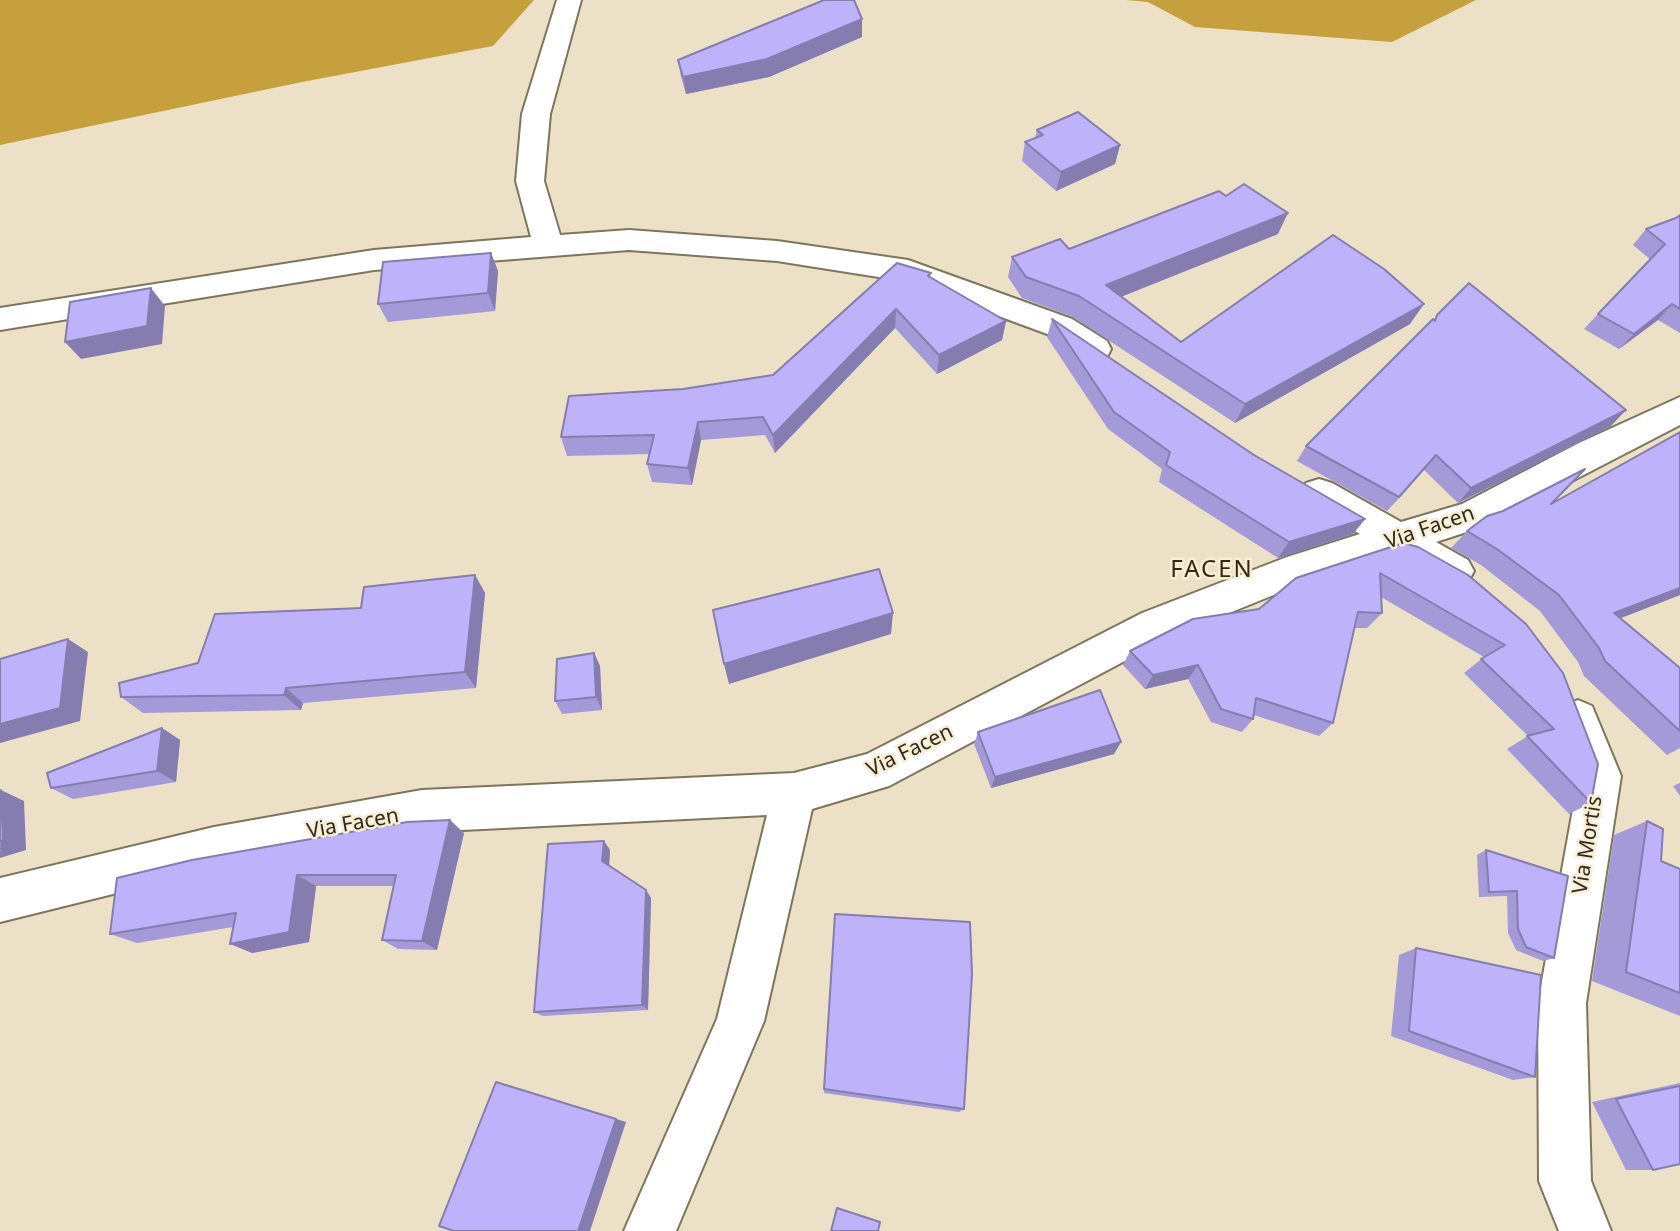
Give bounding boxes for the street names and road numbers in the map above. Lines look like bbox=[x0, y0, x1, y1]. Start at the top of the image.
street label: Via Facen bbox=[1382, 501, 1478, 555]
street label: Via Facen bbox=[863, 719, 957, 783]
street label: Via Mortis bbox=[1568, 794, 1608, 896]
street label: Via Facen bbox=[305, 804, 401, 844]

